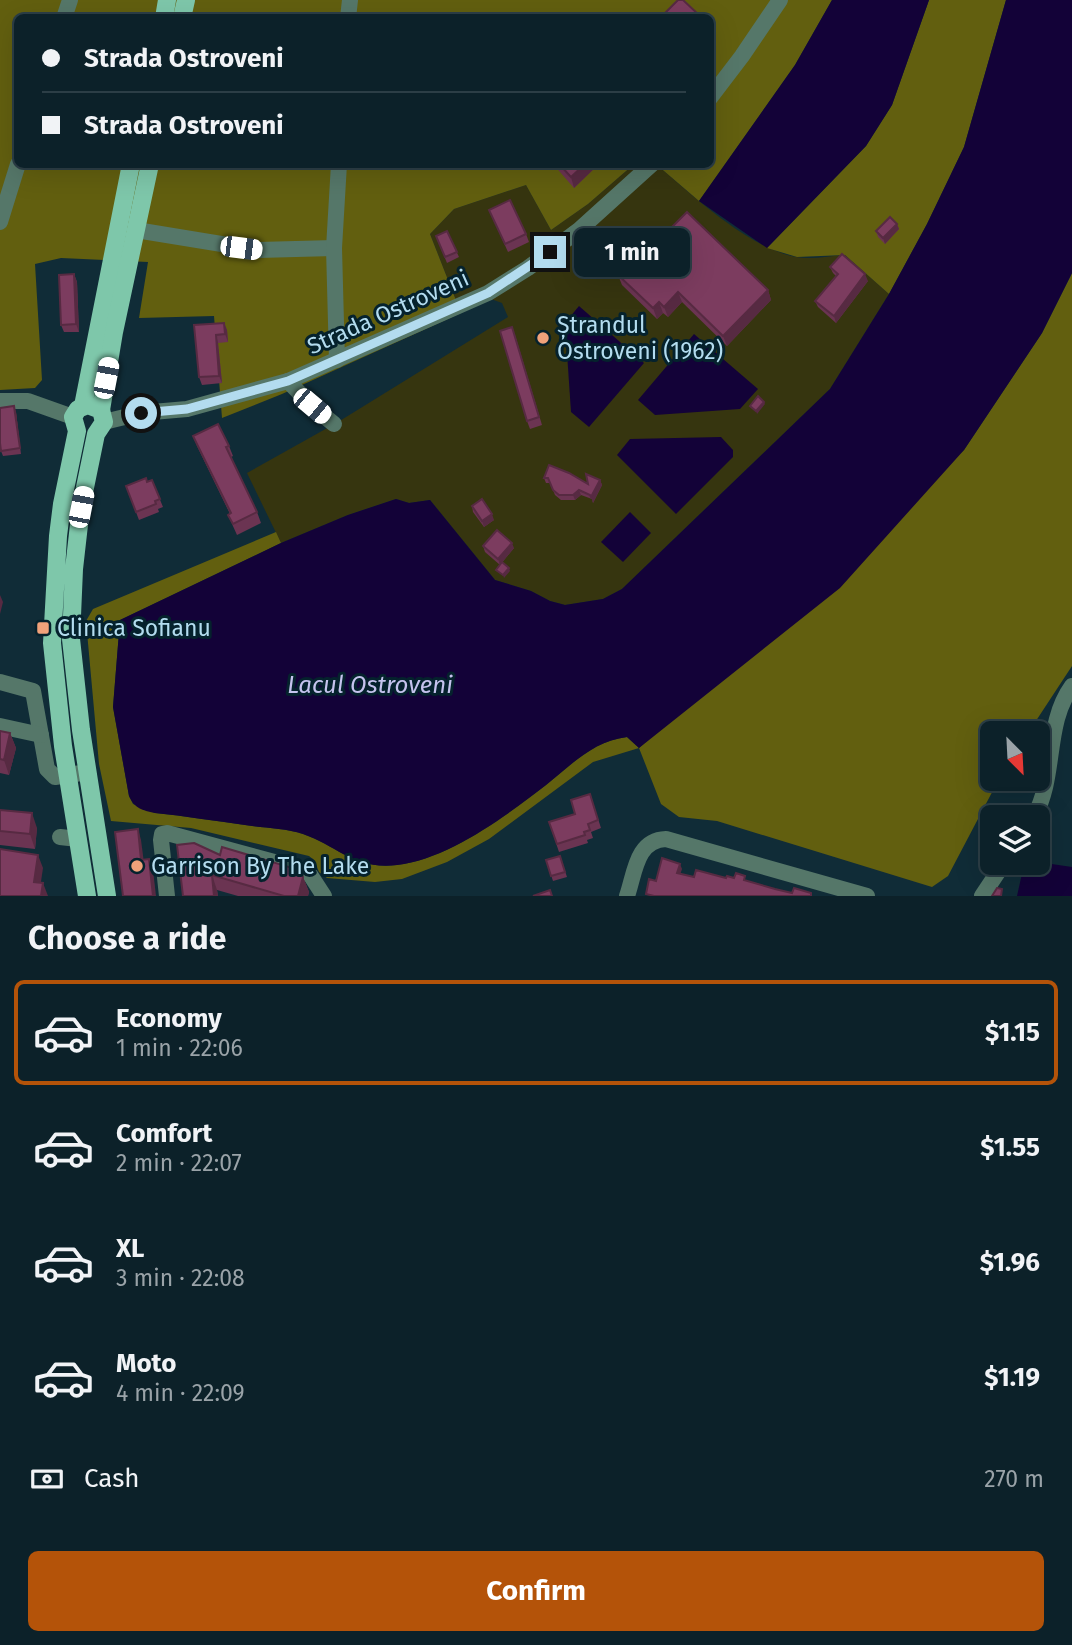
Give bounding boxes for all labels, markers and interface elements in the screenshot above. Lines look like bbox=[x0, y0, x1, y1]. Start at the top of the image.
text: Strada Ostroveni bbox=[84, 43, 284, 74]
text: Strada Ostroveni bbox=[84, 110, 284, 141]
callout: 1 min bbox=[574, 228, 690, 276]
car bbox=[219, 235, 264, 261]
route end bbox=[534, 236, 566, 268]
text: 1 min bbox=[604, 238, 660, 266]
street label: Strada Ostroveni bbox=[303, 264, 473, 360]
place label: Ștrandul Ostroveni (1962) bbox=[557, 311, 723, 365]
marker: Ștrandul Ostroveni (1962) bbox=[535, 330, 551, 346]
car bbox=[92, 355, 121, 401]
car bbox=[290, 384, 335, 428]
route start bbox=[125, 397, 157, 429]
car bbox=[67, 484, 96, 530]
place label: Clinica Sofianu bbox=[57, 614, 211, 642]
marker: Clinica Sofianu bbox=[35, 620, 51, 636]
water label: Lacul Ostroveni bbox=[287, 671, 453, 699]
north arrow bbox=[980, 721, 1050, 791]
map controls bbox=[980, 721, 1050, 875]
button: layers bbox=[980, 805, 1050, 875]
place label: Garrison By The Lake bbox=[151, 852, 369, 880]
marker: Garrison By The Lake bbox=[129, 858, 145, 874]
text: Choose a ride bbox=[28, 919, 226, 957]
icon: car bbox=[32, 1001, 95, 1064]
text: Economy bbox=[116, 1003, 222, 1034]
text: $1.15 bbox=[985, 1017, 1040, 1048]
text: 1 min · 22:06 bbox=[116, 1034, 243, 1062]
icon: car bbox=[32, 1116, 95, 1179]
text: Comfort bbox=[116, 1118, 212, 1149]
text: $1.55 bbox=[980, 1132, 1040, 1163]
text: 2 min · 22:07 bbox=[116, 1149, 242, 1177]
icon: car bbox=[32, 1231, 95, 1294]
text: XL bbox=[116, 1233, 144, 1264]
text: $1.96 bbox=[980, 1247, 1040, 1278]
text: 3 min · 22:08 bbox=[116, 1264, 245, 1292]
icon: car bbox=[32, 1346, 95, 1409]
text: Moto bbox=[116, 1348, 176, 1379]
text: $1.19 bbox=[984, 1362, 1040, 1393]
text: 4 min · 22:09 bbox=[116, 1379, 245, 1407]
icon: cash bbox=[28, 1460, 66, 1498]
text: Cash bbox=[84, 1463, 140, 1494]
text: 270 m bbox=[984, 1465, 1044, 1493]
button: Confirm bbox=[28, 1551, 1044, 1631]

